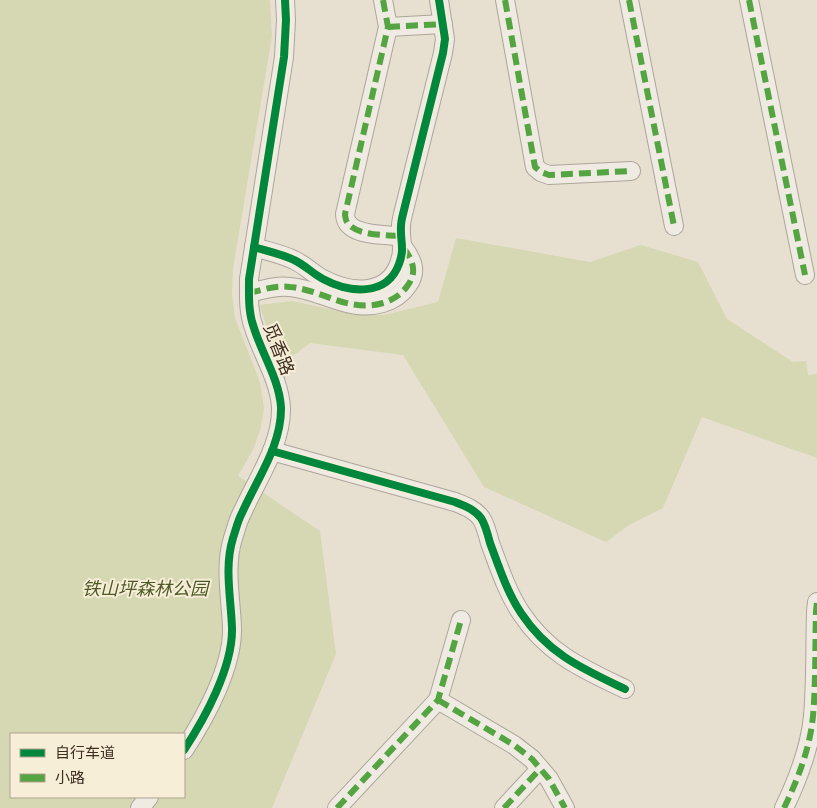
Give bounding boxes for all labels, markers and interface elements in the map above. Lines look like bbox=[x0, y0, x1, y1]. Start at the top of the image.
street label: 觅香路 bbox=[259, 320, 299, 378]
park label: 铁山坪森林公园 bbox=[82, 577, 211, 600]
legend bbox=[10, 733, 185, 798]
text: 自行车道 bbox=[55, 743, 115, 762]
text: 小路 bbox=[55, 768, 85, 787]

